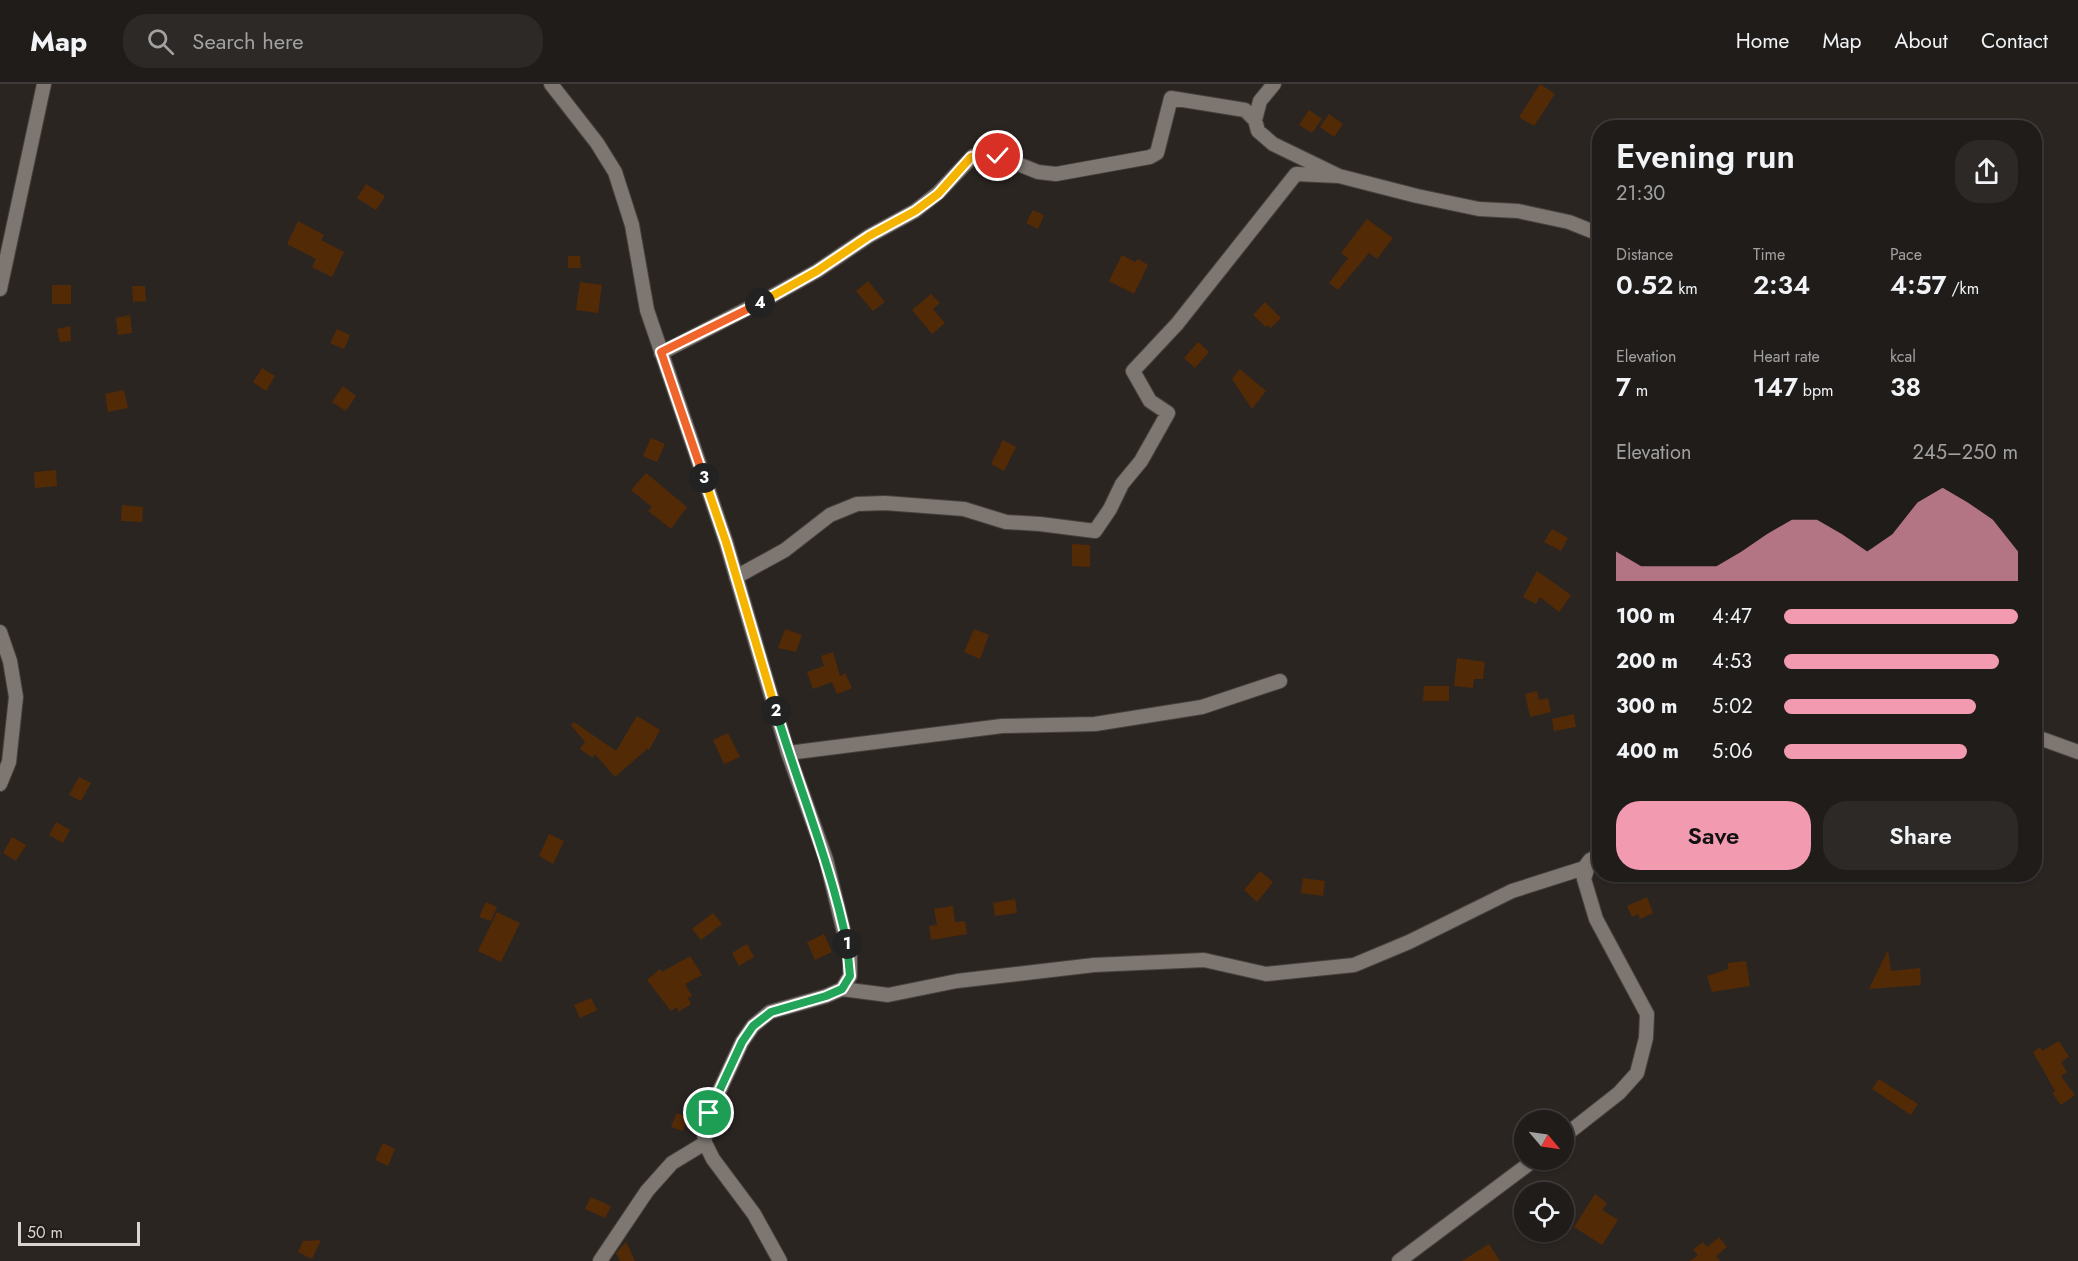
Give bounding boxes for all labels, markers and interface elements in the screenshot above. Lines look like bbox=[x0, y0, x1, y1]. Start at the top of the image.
search box bbox=[123, 14, 543, 68]
text: Map bbox=[30, 21, 87, 62]
icon: search bbox=[144, 25, 177, 58]
text: Search here bbox=[192, 25, 304, 57]
text: Home bbox=[1736, 26, 1789, 56]
text: Map bbox=[1822, 26, 1862, 56]
text: About bbox=[1895, 26, 1948, 56]
text: Contact bbox=[1981, 26, 2048, 56]
pin bbox=[972, 130, 1023, 181]
text: Evening run bbox=[1616, 133, 1795, 180]
icon: check bbox=[981, 139, 1014, 172]
button: share bbox=[1955, 140, 2018, 203]
text: 21:30 bbox=[1616, 179, 1665, 208]
text: Distance bbox=[1616, 243, 1673, 266]
text: Time bbox=[1753, 243, 1785, 266]
text: Pace bbox=[1890, 243, 1922, 266]
text: 0.52 bbox=[1616, 266, 1673, 304]
text: 2:34 bbox=[1753, 266, 1810, 304]
text: 4:57 bbox=[1890, 266, 1947, 304]
text: km bbox=[1673, 277, 1698, 300]
text: /km bbox=[1947, 277, 1979, 300]
pin: 4 bbox=[745, 288, 775, 318]
text: 4 bbox=[754, 291, 766, 314]
text: Elevation bbox=[1616, 345, 1676, 368]
text: Heart rate bbox=[1753, 345, 1820, 368]
text: kcal bbox=[1890, 345, 1916, 368]
text: 7 bbox=[1616, 368, 1631, 406]
text: 147 bbox=[1753, 368, 1798, 406]
text: 38 bbox=[1890, 368, 1921, 406]
text: m bbox=[1631, 379, 1648, 402]
text: bpm bbox=[1798, 379, 1834, 402]
text: Elevation bbox=[1616, 438, 1691, 467]
text: 245–250 m bbox=[1913, 438, 2018, 467]
pin: 3 bbox=[689, 463, 719, 493]
text: 3 bbox=[699, 466, 709, 489]
text: 100 m bbox=[1616, 602, 1675, 631]
text: 4:47 bbox=[1712, 602, 1752, 631]
text: 200 m bbox=[1616, 647, 1678, 676]
text: 4:53 bbox=[1712, 647, 1752, 676]
text: 300 m bbox=[1616, 692, 1677, 721]
text: 5:02 bbox=[1712, 692, 1753, 721]
pin: 2 bbox=[761, 696, 791, 726]
text: 2 bbox=[771, 699, 781, 722]
text: 400 m bbox=[1616, 737, 1679, 766]
text: 5:06 bbox=[1712, 737, 1753, 766]
button: Save bbox=[1616, 801, 1811, 870]
button: Share bbox=[1823, 801, 2018, 870]
pin: 1 bbox=[832, 929, 862, 959]
text: 1 bbox=[843, 932, 851, 955]
pin bbox=[683, 1087, 734, 1138]
icon: arrive bbox=[692, 1096, 725, 1129]
north arrow bbox=[1514, 1110, 1574, 1170]
map controls bbox=[1514, 1110, 1574, 1242]
button: locate bbox=[1514, 1182, 1574, 1242]
scale bar bbox=[18, 1219, 140, 1246]
text: 50 m bbox=[27, 1221, 63, 1244]

